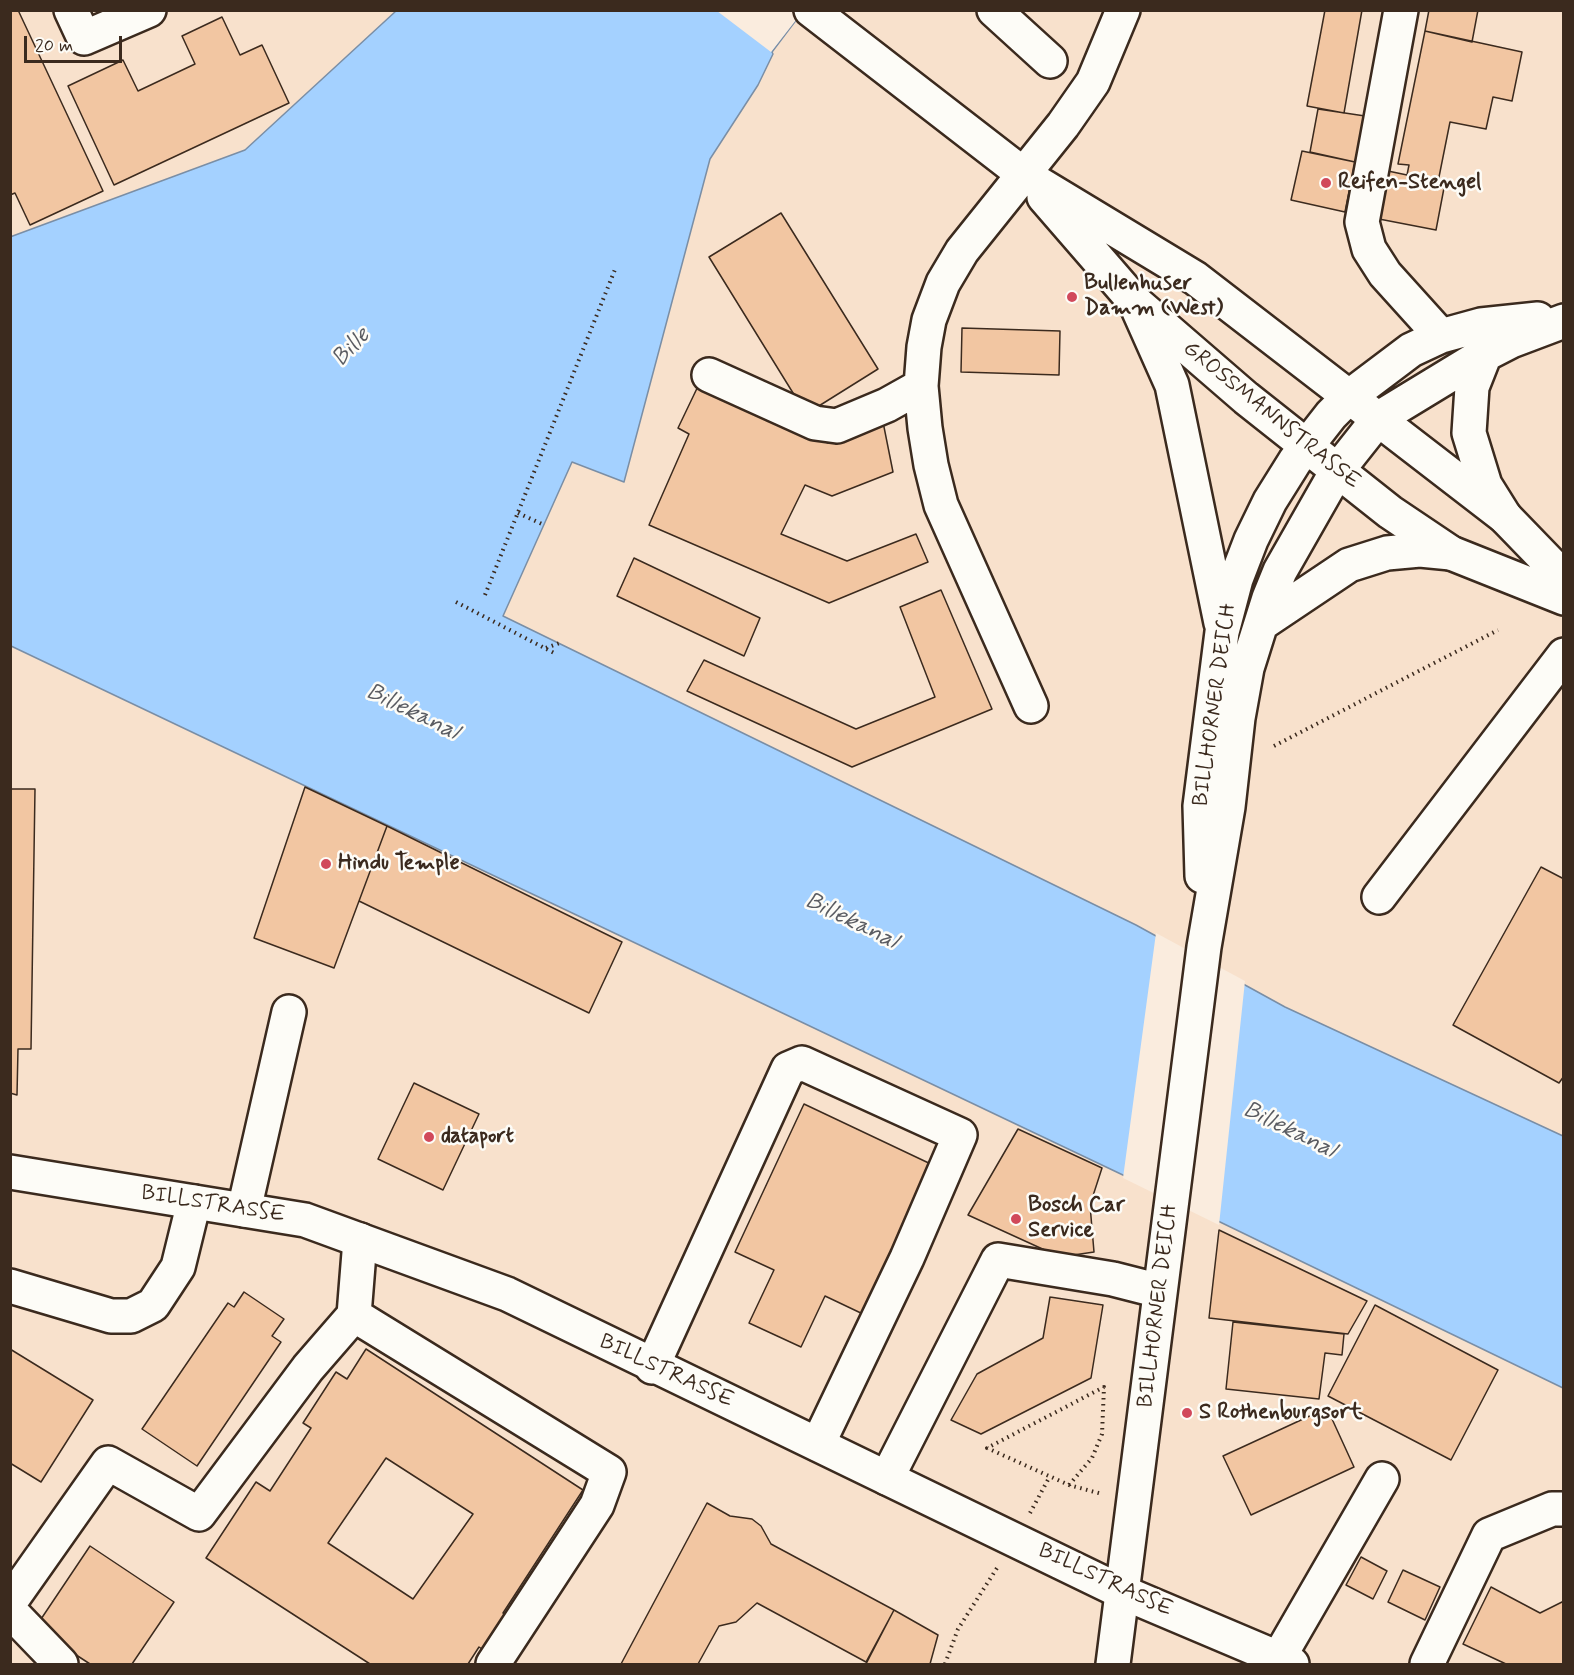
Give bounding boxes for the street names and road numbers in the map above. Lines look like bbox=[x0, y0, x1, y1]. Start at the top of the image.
street label: GROSSMANNSTRASSE bbox=[1177, 336, 1365, 496]
street label: BILLHORNER DEICH bbox=[1189, 602, 1243, 808]
street label: BILLSTRASSE bbox=[139, 1181, 287, 1229]
street label: BILLHORNER DEICH bbox=[1133, 1203, 1185, 1409]
street label: BILLSTRASSE bbox=[595, 1329, 737, 1415]
street label: BILLSTRASSE bbox=[1034, 1538, 1176, 1624]

